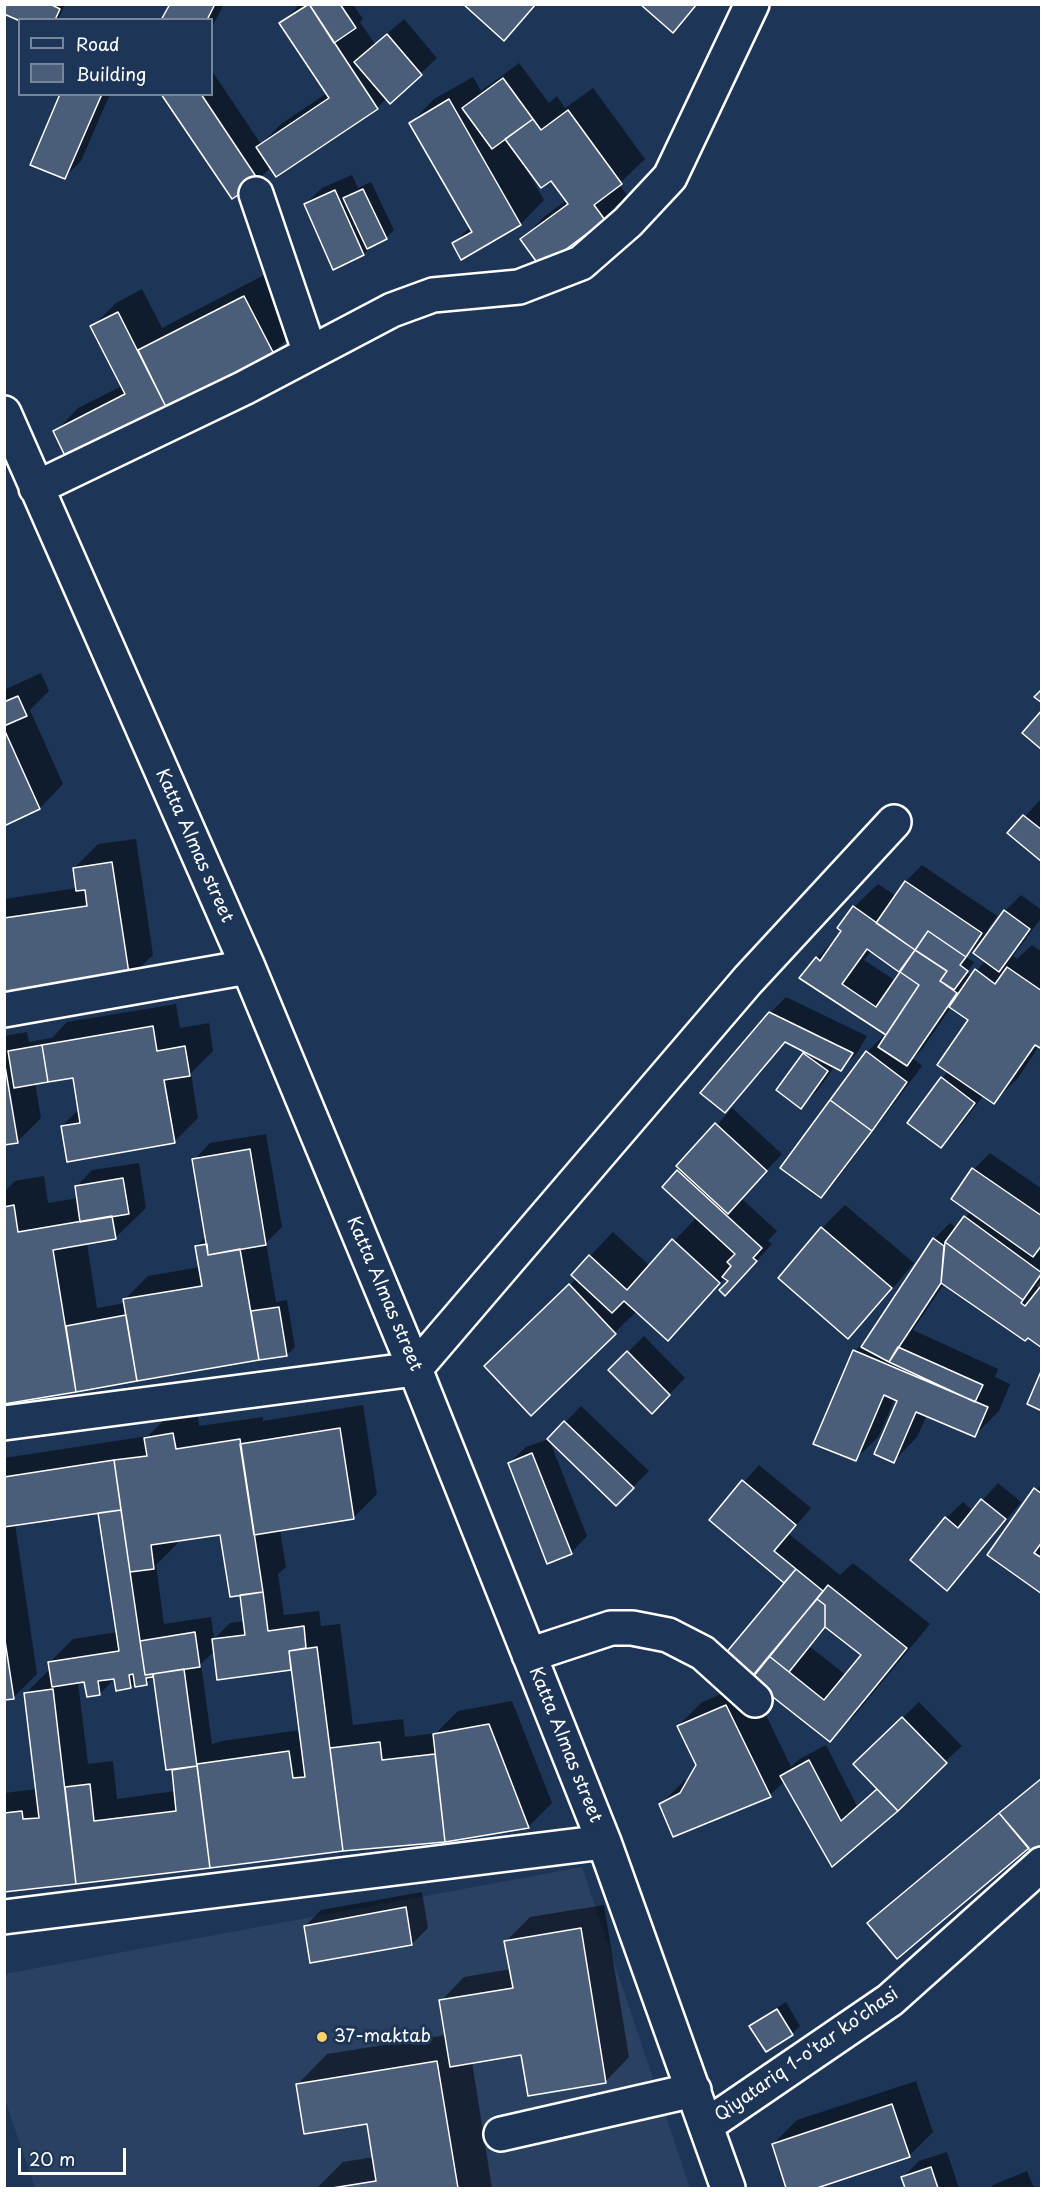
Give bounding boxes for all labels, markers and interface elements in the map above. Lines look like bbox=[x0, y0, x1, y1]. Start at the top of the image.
legend bbox=[18, 18, 213, 96]
text: Road bbox=[76, 30, 120, 57]
text: Building bbox=[76, 60, 146, 87]
street label: Katta Almas street bbox=[150, 766, 238, 926]
street label: Katta Almas street bbox=[342, 1213, 426, 1375]
street label: Katta Almas street bbox=[524, 1664, 606, 1826]
street label: Qiyatariq 1-o'tar ko'chasi bbox=[711, 1983, 903, 2127]
place label: 37-maktab bbox=[334, 2026, 431, 2048]
marker: 37-maktab bbox=[315, 2030, 329, 2044]
scale bar bbox=[21, 2136, 129, 2174]
text: 20 m bbox=[29, 2145, 75, 2172]

